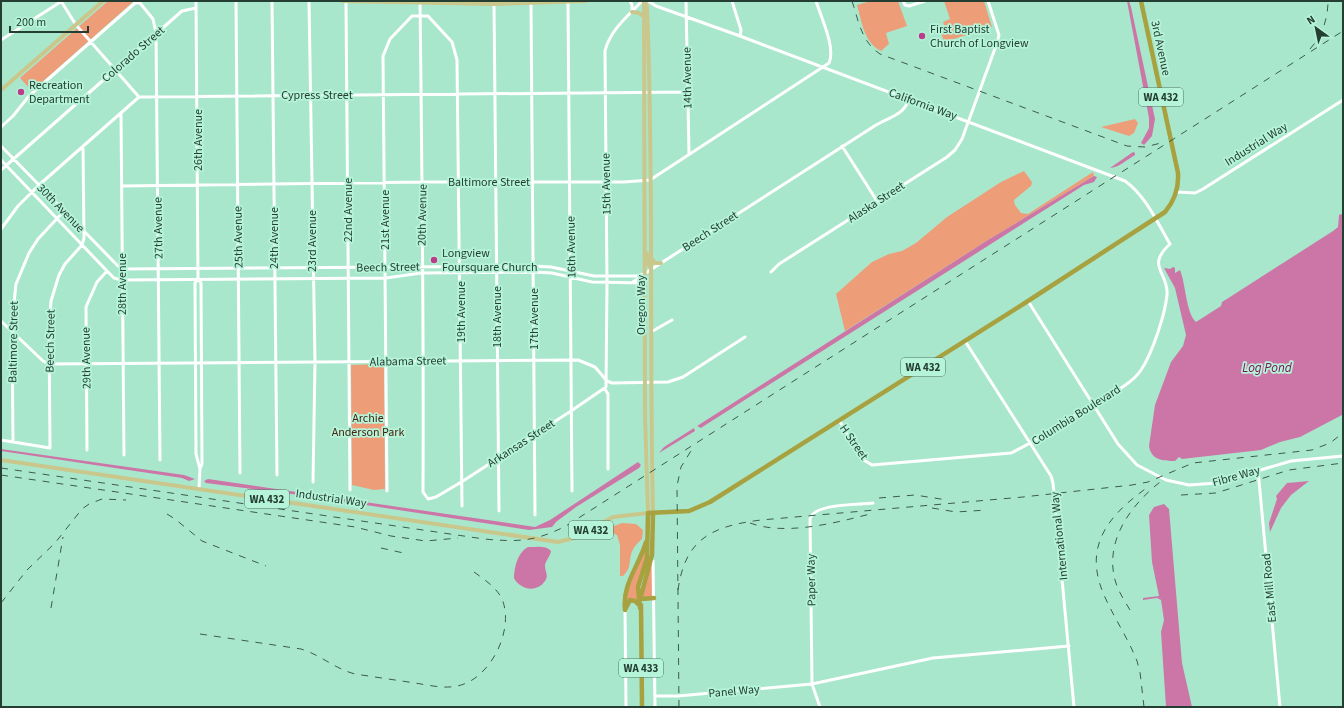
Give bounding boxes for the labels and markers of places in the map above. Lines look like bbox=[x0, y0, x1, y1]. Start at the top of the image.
place label: First Baptist Church of Longview bbox=[930, 21, 1029, 52]
marker: First Baptist Church of Longview bbox=[917, 31, 927, 41]
place label: Recreation Department bbox=[29, 77, 90, 108]
marker: Recreation Department bbox=[16, 87, 26, 97]
place label: Longview Foursquare Church bbox=[442, 245, 538, 276]
marker: Longview Foursquare Church bbox=[429, 255, 439, 265]

